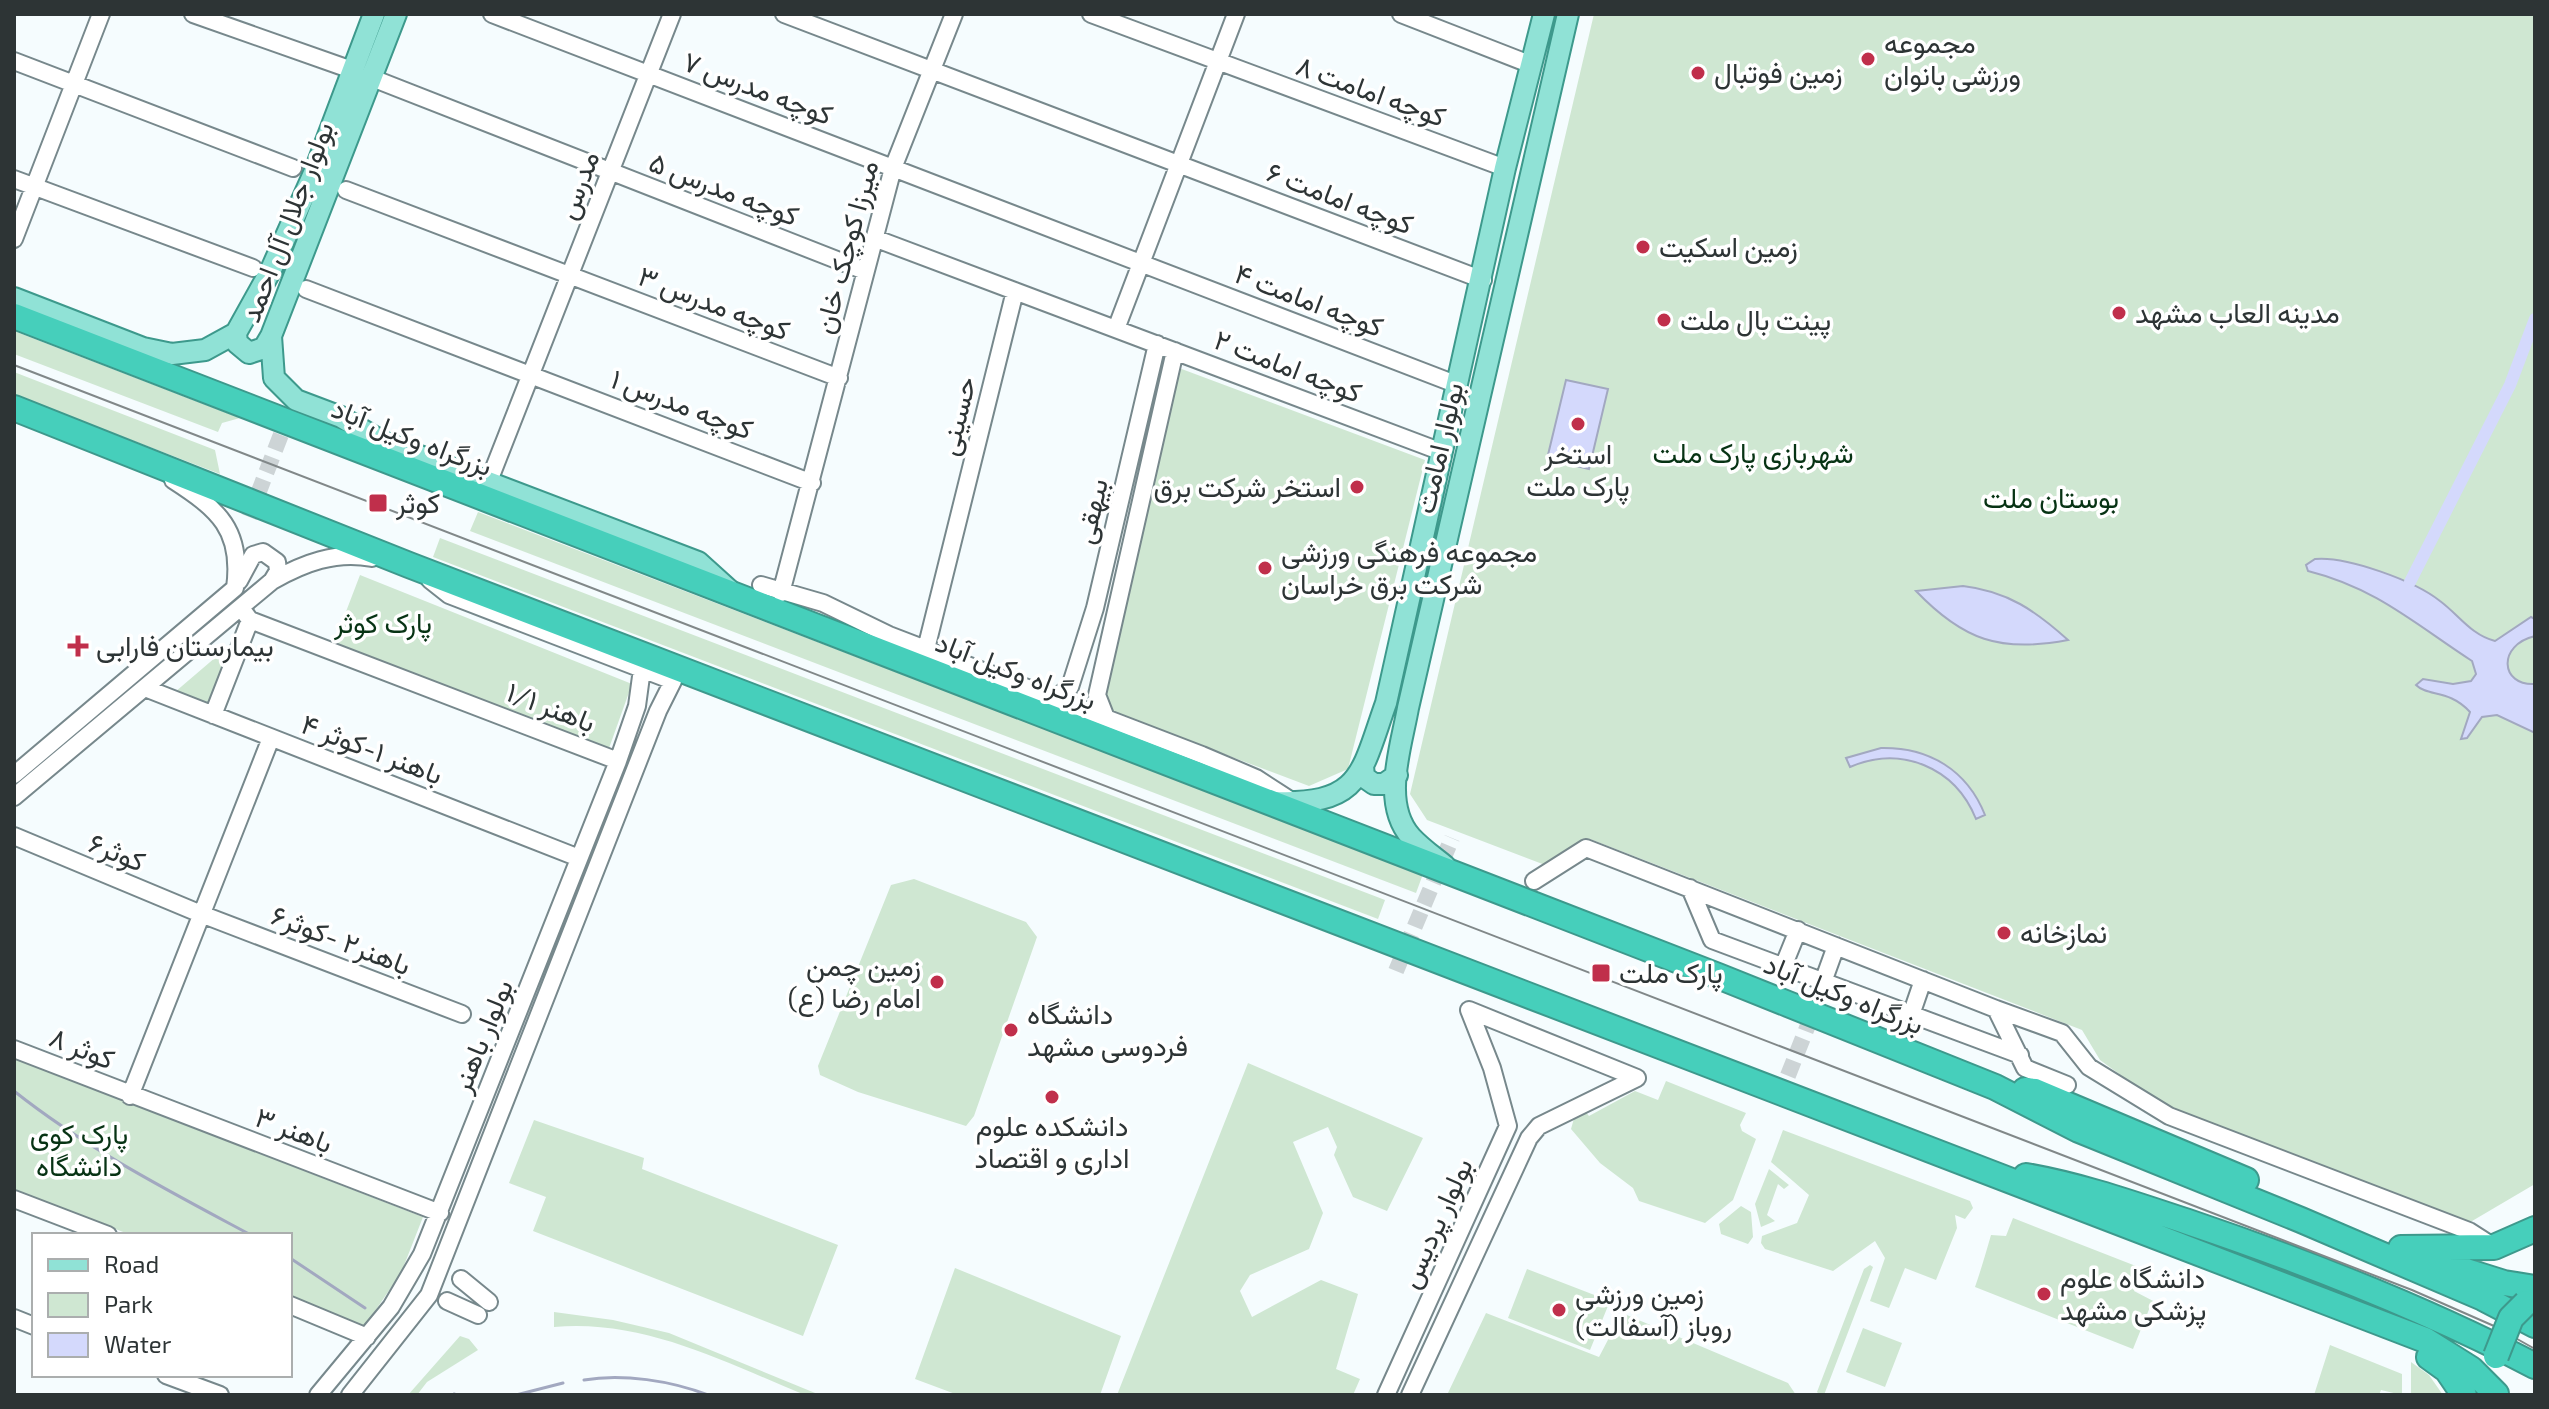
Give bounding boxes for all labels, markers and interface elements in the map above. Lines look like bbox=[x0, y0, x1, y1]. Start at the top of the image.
place label: مجموعه ورزشی بانوان bbox=[1884, 25, 2021, 93]
street label: کوچه مدرس ۷ bbox=[678, 43, 838, 134]
street label: کوچه امامت ۸ bbox=[1291, 47, 1451, 136]
marker: مجموعه ورزشی بانوان bbox=[1859, 50, 1877, 68]
place label: زمین فوتبال bbox=[1714, 55, 1843, 91]
marker: زمین فوتبال bbox=[1689, 64, 1707, 82]
street label: بولوار جلال آل احمد bbox=[232, 117, 342, 327]
street label: کوچه مدرس ۵ bbox=[644, 144, 804, 235]
street label: مدرس bbox=[549, 146, 607, 224]
street label: کوچه امامت ۶ bbox=[1261, 154, 1418, 243]
street label: میرزا کوچک خان bbox=[806, 156, 887, 338]
place label: زمین اسکیت bbox=[1659, 229, 1798, 265]
marker: زمین اسکیت bbox=[1634, 238, 1652, 256]
street label: کوچه امامت ۴ bbox=[1229, 255, 1388, 346]
street label: کوچه مدرس ۳ bbox=[633, 258, 795, 349]
place label: مدينه العاب مشهد bbox=[2135, 295, 2340, 331]
place label: پینت بال ملت bbox=[1680, 302, 1831, 339]
marker: مدينه العاب مشهد bbox=[2110, 304, 2128, 322]
marker: پینت بال ملت bbox=[1655, 311, 1673, 329]
street label: کوچه امامت ۲ bbox=[1209, 321, 1367, 412]
street label: کوچه مدرس ۱ bbox=[606, 360, 758, 448]
street label: حسینی bbox=[930, 373, 983, 459]
street label: بولوار امامت bbox=[1406, 379, 1472, 517]
street label: بزرگراه وکیل آباد bbox=[327, 390, 497, 484]
marker: استخر پارک ملت bbox=[1569, 415, 1587, 433]
park label: شهربازی پارک ملت bbox=[1653, 435, 1853, 472]
place label: استخر پارک ملت bbox=[1526, 436, 1630, 505]
place label: استخر شرکت برق bbox=[1154, 469, 1341, 505]
street label: بیهقی bbox=[1066, 475, 1116, 547]
marker: استخر شرکت برق bbox=[1348, 478, 1366, 496]
park label: بوستان ملت bbox=[1983, 480, 2119, 516]
place label: کوثر bbox=[395, 485, 440, 521]
marker: کوثر bbox=[367, 492, 389, 514]
place label: مجموعه فرهنگی ورزشی شرکت برق خراسان bbox=[1281, 534, 1537, 602]
marker: مجموعه فرهنگی ورزشی شرکت برق خراسان bbox=[1256, 559, 1274, 577]
park label: پارک کوثر bbox=[333, 605, 432, 642]
street label: بزرگراه وکیل آباد bbox=[931, 624, 1101, 718]
place label: بیمارستان فارابی bbox=[96, 628, 274, 664]
marker: بیمارستان فارابی bbox=[67, 635, 89, 657]
street label: باهنر ۱/۱ bbox=[502, 674, 600, 740]
street label: باهنر ۱-کوثر ۴ bbox=[296, 706, 448, 792]
street label: کوثر۶ bbox=[83, 824, 151, 880]
street label: باهنر۲ -کوثر۶ bbox=[266, 897, 416, 983]
place label: نمازخانه bbox=[2020, 915, 2107, 951]
marker: نمازخانه bbox=[1995, 924, 2013, 942]
street label: بزرگراه وکیل آباد bbox=[1759, 946, 1929, 1042]
place label: زمین چمن امام رضا (ع) bbox=[788, 948, 921, 1017]
place label: پارک ملت bbox=[1619, 955, 1723, 992]
marker: پارک ملت bbox=[1590, 962, 1612, 984]
marker: زمین چمن امام رضا (ع) bbox=[928, 973, 946, 991]
street label: بولوار باهنر bbox=[443, 974, 521, 1099]
place label: دانشگاه فردوسی مشهد bbox=[1027, 996, 1188, 1064]
street label: کوثر ۸ bbox=[44, 1019, 120, 1077]
marker: دانشگاه فردوسی مشهد bbox=[1002, 1021, 1020, 1039]
marker: دانشکده علوم اداری و اقتصاد bbox=[1043, 1088, 1061, 1106]
street label: باهنر ۳ bbox=[250, 1099, 338, 1161]
place label: دانشکده علوم اداری و اقتصاد bbox=[975, 1108, 1129, 1176]
park label: پارک کوی دانشگاه bbox=[30, 1116, 128, 1182]
street label: بولوار پردیس bbox=[1391, 1152, 1482, 1294]
legend bbox=[32, 1233, 292, 1377]
text: Road bbox=[104, 1249, 159, 1278]
place label: دانشگاه علوم پزشکی مشهد bbox=[2060, 1260, 2207, 1329]
place label: زمین ورزشی روباز (آسفالت) bbox=[1575, 1276, 1732, 1344]
marker: دانشگاه علوم پزشکی مشهد bbox=[2035, 1285, 2053, 1303]
text: Park bbox=[104, 1289, 153, 1318]
marker: زمین ورزشی روباز (آسفالت) bbox=[1550, 1301, 1568, 1319]
text: Water bbox=[104, 1329, 172, 1358]

